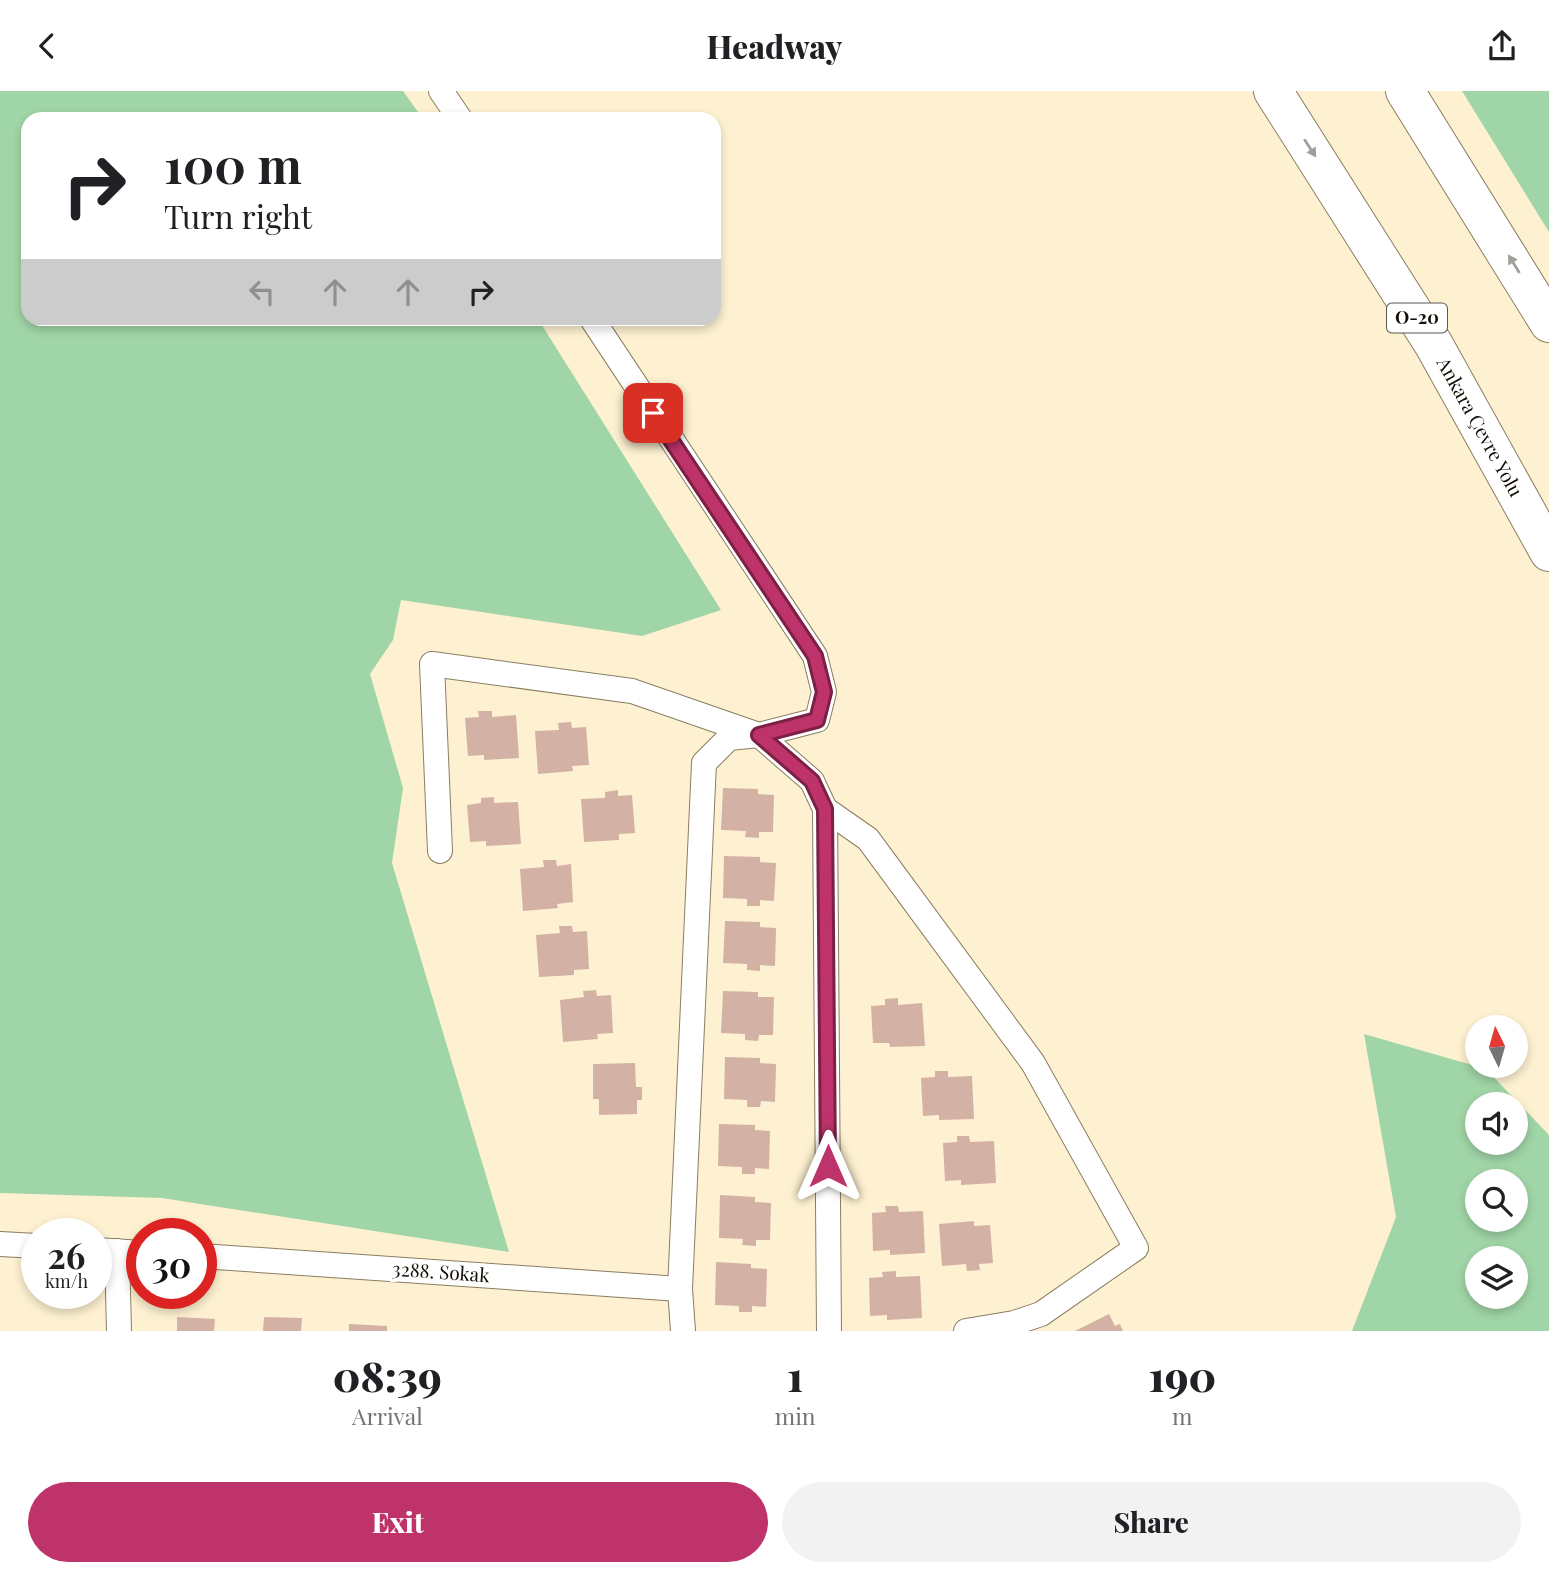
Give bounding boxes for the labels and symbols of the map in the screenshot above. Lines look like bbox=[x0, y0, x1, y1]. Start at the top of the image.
one-way arrow bbox=[1304, 138, 1317, 158]
one-way arrow bbox=[1508, 255, 1521, 274]
road number: O-20 bbox=[1387, 303, 1447, 333]
street label: Ankara Çevre Yolu bbox=[1431, 351, 1530, 501]
pin bbox=[623, 383, 683, 443]
north arrow bbox=[1465, 1015, 1528, 1078]
position arrow bbox=[791, 1129, 865, 1203]
speed limit sign: 30 bbox=[126, 1218, 217, 1309]
street label: 3288. Sokak bbox=[391, 1255, 491, 1287]

